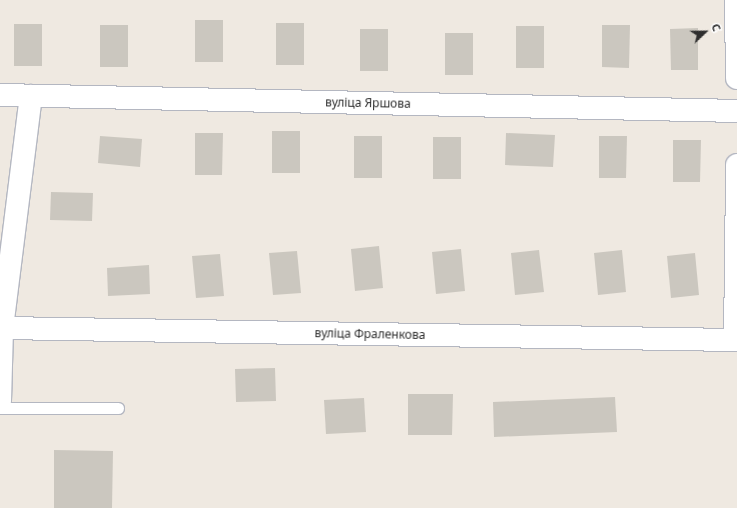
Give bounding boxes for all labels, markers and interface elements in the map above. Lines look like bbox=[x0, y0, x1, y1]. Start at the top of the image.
north arrow bbox=[685, 12, 725, 52]
text: С bbox=[708, 21, 725, 33]
street label: вуліца Яршова bbox=[325, 95, 411, 111]
street label: вуліца Фраленкова bbox=[314, 326, 426, 342]

